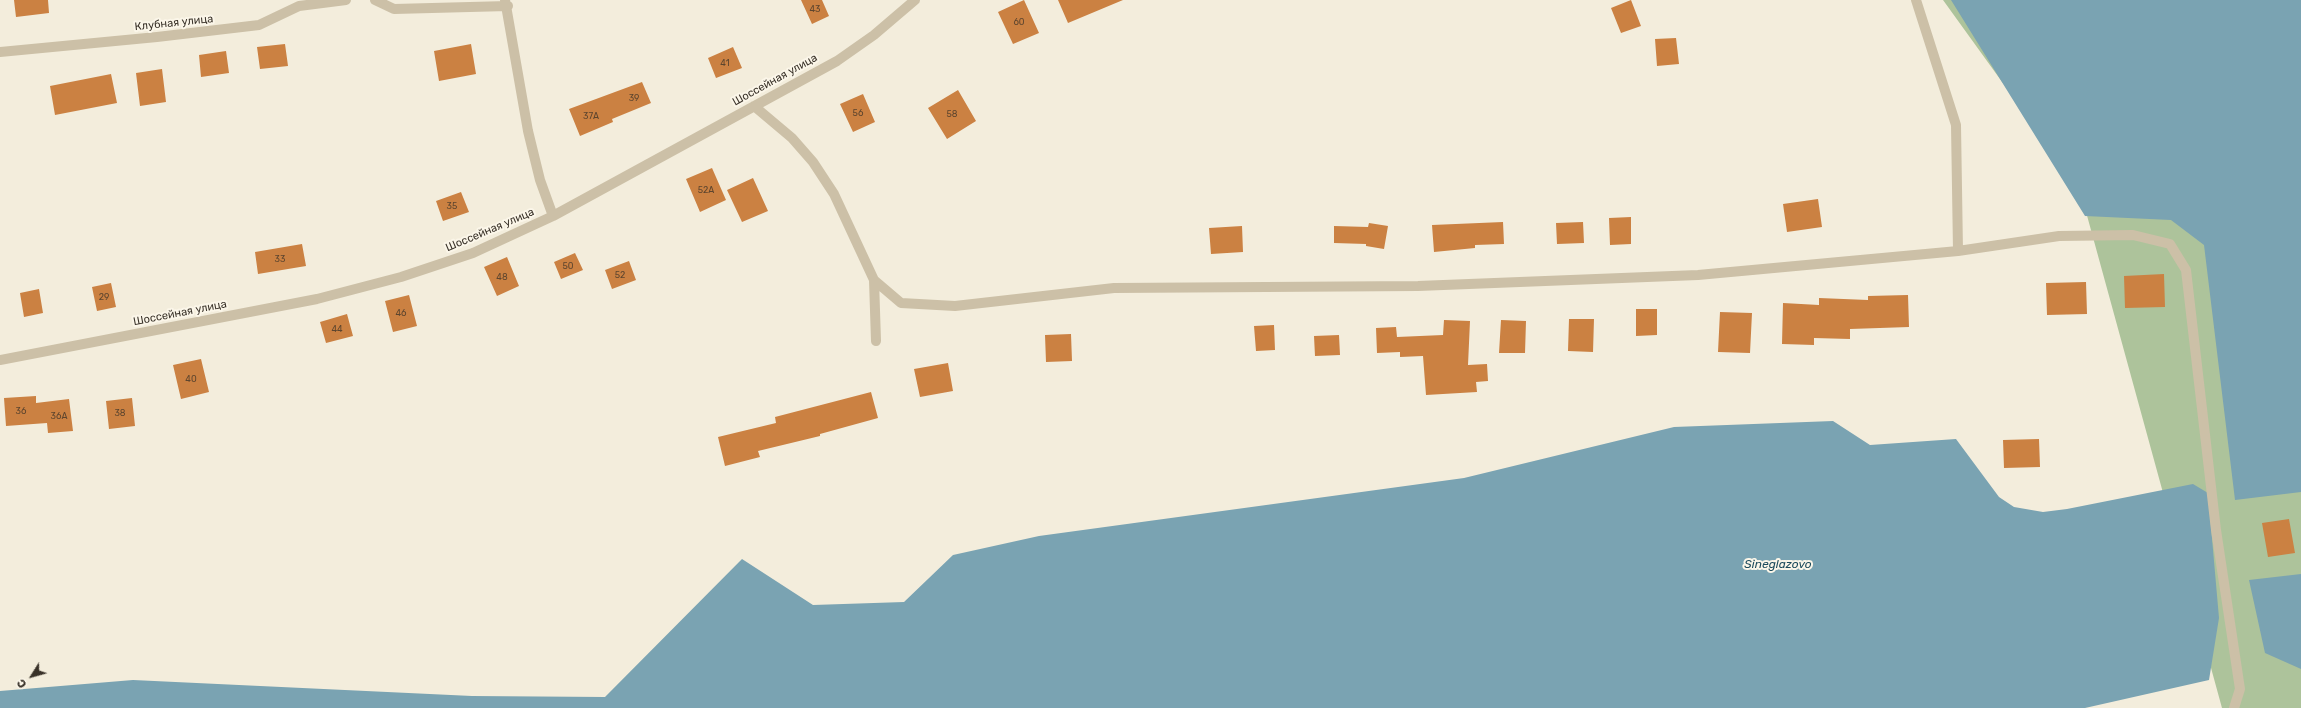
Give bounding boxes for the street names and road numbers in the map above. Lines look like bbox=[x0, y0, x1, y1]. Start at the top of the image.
street label: Клубная улица bbox=[134, 12, 214, 34]
street label: Шоссейная улица bbox=[730, 51, 820, 109]
street label: Шоссейная улица bbox=[444, 205, 536, 255]
street label: Шоссейная улица bbox=[132, 297, 228, 329]

